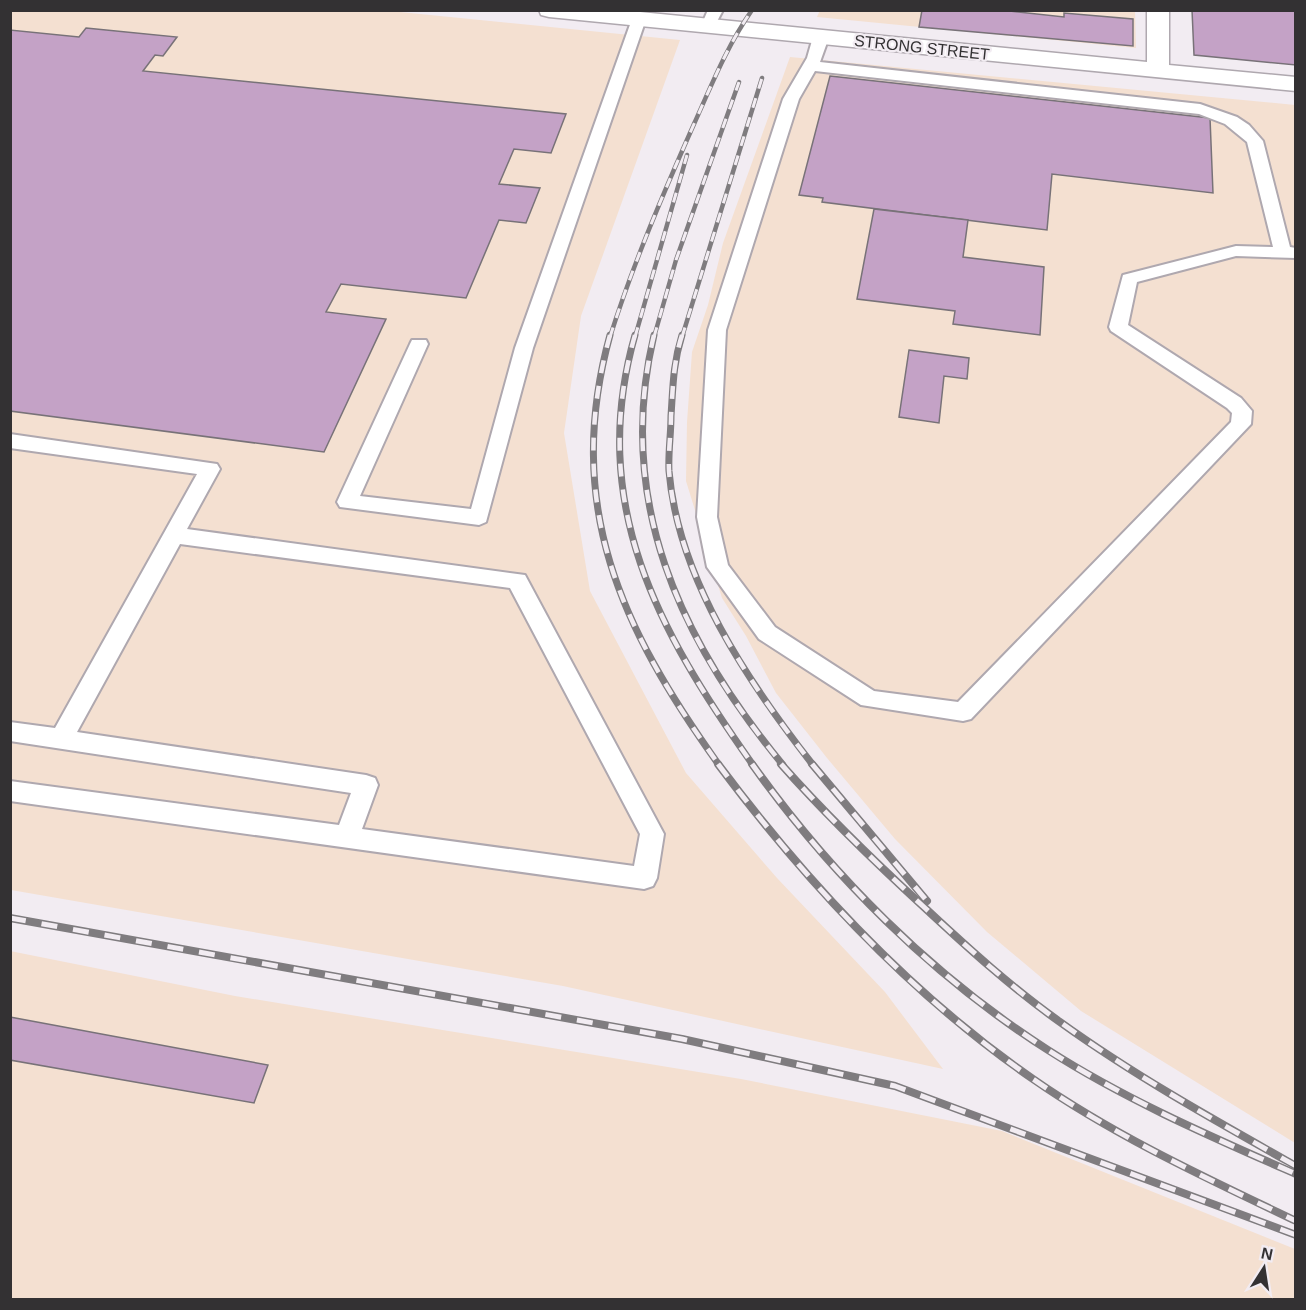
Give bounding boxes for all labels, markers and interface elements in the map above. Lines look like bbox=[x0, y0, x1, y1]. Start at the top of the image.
street label: STRONG STREET bbox=[853, 32, 991, 63]
north arrow bbox=[1234, 1238, 1294, 1298]
text: N bbox=[1260, 1244, 1274, 1263]

